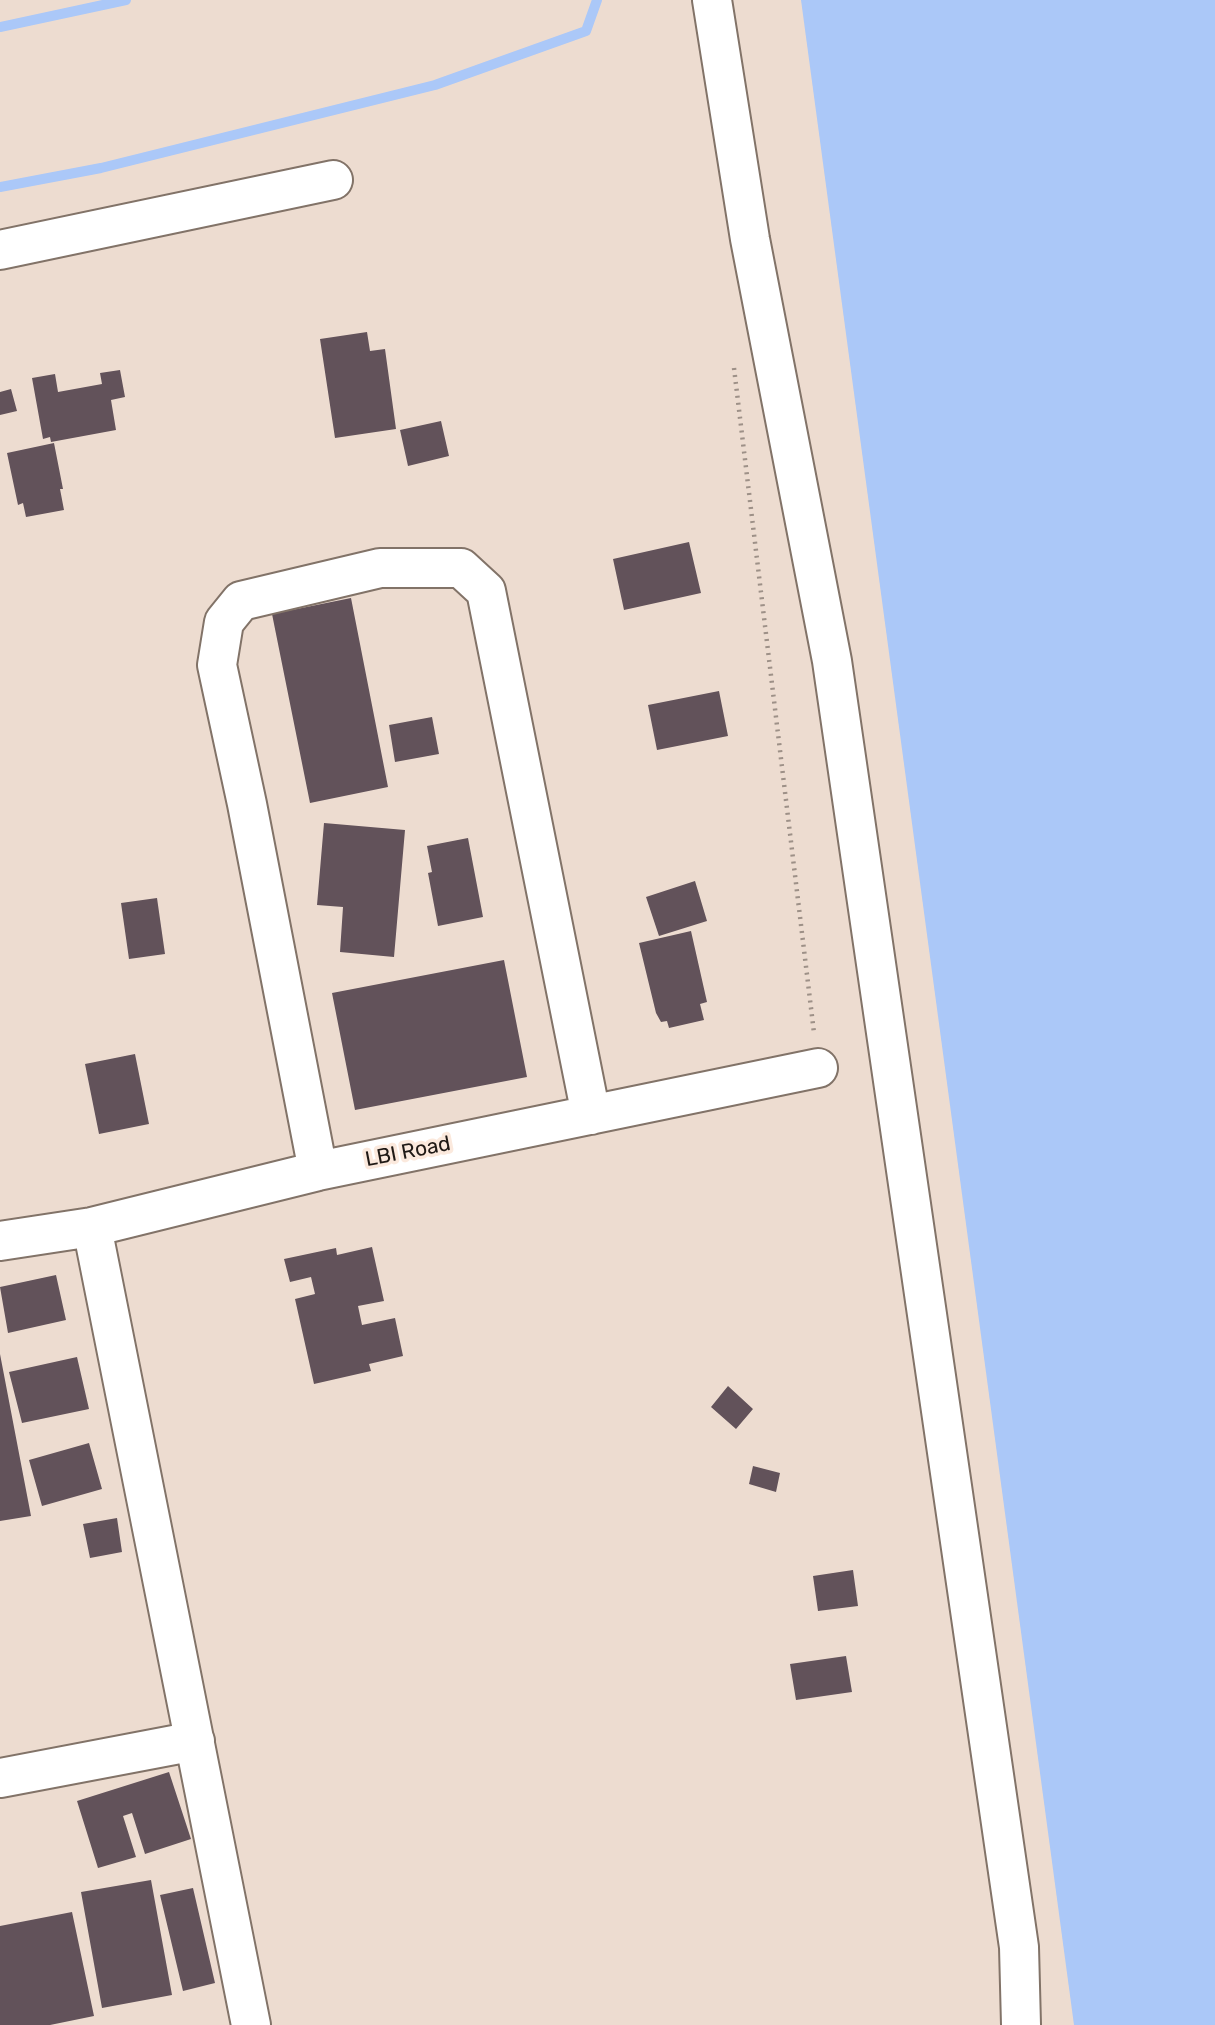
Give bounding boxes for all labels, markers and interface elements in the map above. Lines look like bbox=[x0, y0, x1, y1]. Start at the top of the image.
street label: LBI Road bbox=[363, 1131, 453, 1173]

